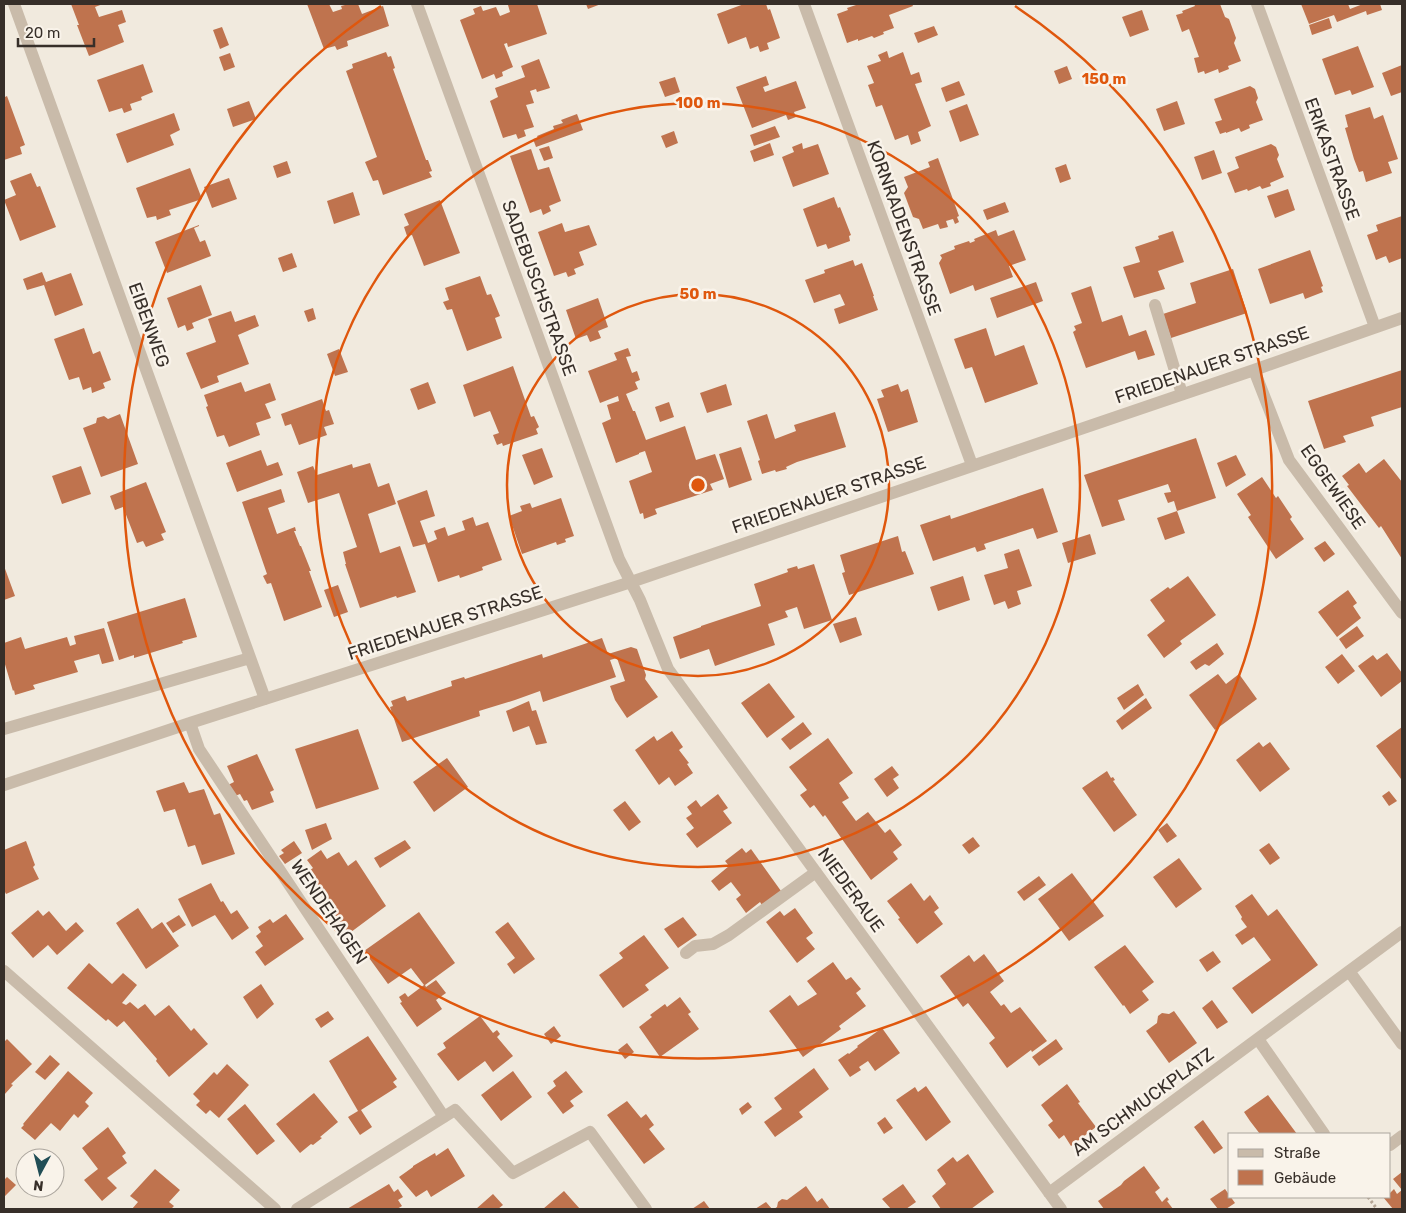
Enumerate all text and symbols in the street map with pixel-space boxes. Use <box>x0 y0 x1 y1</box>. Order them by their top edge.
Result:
scale bar <box>18 15 94 47</box>
text: 20 m <box>25 24 60 42</box>
text: 150 m <box>1082 70 1126 88</box>
text: 100 m <box>676 94 720 112</box>
street label: ERIKASTRASSE <box>1300 95 1364 223</box>
street label: KORNRADENSTRASSE <box>862 137 946 319</box>
street label: SADEBUSCHSTRASSE <box>497 197 581 379</box>
street label: EIBENWEG <box>123 280 175 370</box>
text: 50 m <box>680 285 716 303</box>
street label: FRIEDENAUER STRASSE <box>1112 321 1312 409</box>
street label: EGGEWIESE <box>1296 440 1370 534</box>
street label: FRIEDENAUER STRASSE <box>729 451 929 539</box>
centre of rings <box>689 476 707 494</box>
street label: FRIEDENAUER STRASSE <box>345 581 545 665</box>
street label: NIEDERAUE <box>813 844 889 936</box>
street label: WENDEHAGEN <box>286 855 372 969</box>
street label: AM SCHMUCKPLATZ <box>1068 1043 1218 1161</box>
legend <box>1228 1133 1391 1198</box>
text: Straße <box>1274 1144 1320 1162</box>
north arrow <box>15 1148 65 1198</box>
text: Gebäude <box>1274 1169 1336 1187</box>
text: N <box>32 1176 45 1194</box>

